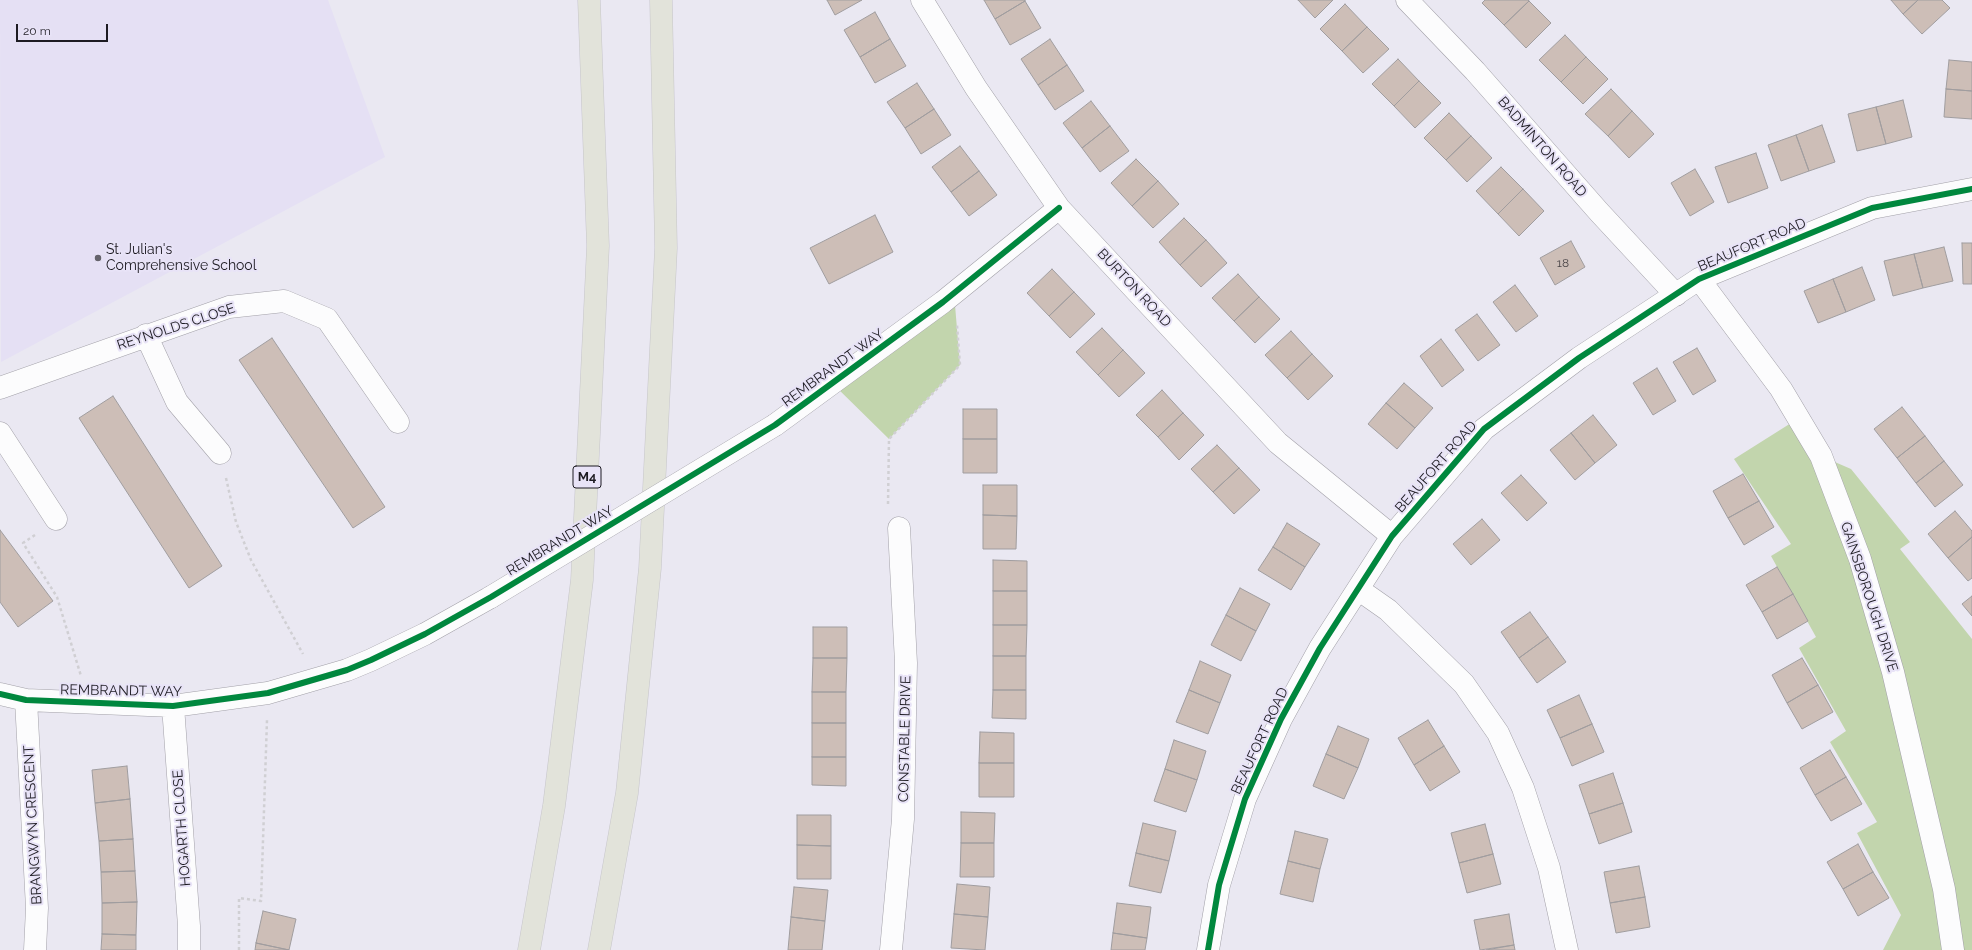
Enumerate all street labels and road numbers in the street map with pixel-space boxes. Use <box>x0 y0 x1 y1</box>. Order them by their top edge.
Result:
street label: BADMINTON ROAD <box>1494 94 1590 200</box>
street label: BEAUFORT ROAD <box>1695 215 1809 275</box>
street label: BURTON ROAD <box>1093 245 1175 331</box>
street label: REYNOLDS CLOSE <box>115 300 237 354</box>
street label: REMBRANDT WAY <box>779 325 887 411</box>
street label: BEAUFORT ROAD <box>1392 418 1480 516</box>
road number: M4 <box>573 466 601 488</box>
street label: REMBRANDT WAY <box>504 502 616 580</box>
street label: GAINSBOROUGH DRIVE <box>1837 520 1901 674</box>
street label: CONSTABLE DRIVE <box>895 676 915 802</box>
street label: REMBRANDT WAY <box>60 682 182 700</box>
street label: BEAUFORT ROAD <box>1228 685 1292 797</box>
street label: BRANGWYN CRESCENT <box>20 745 46 905</box>
street label: HOGARTH CLOSE <box>170 769 194 887</box>

